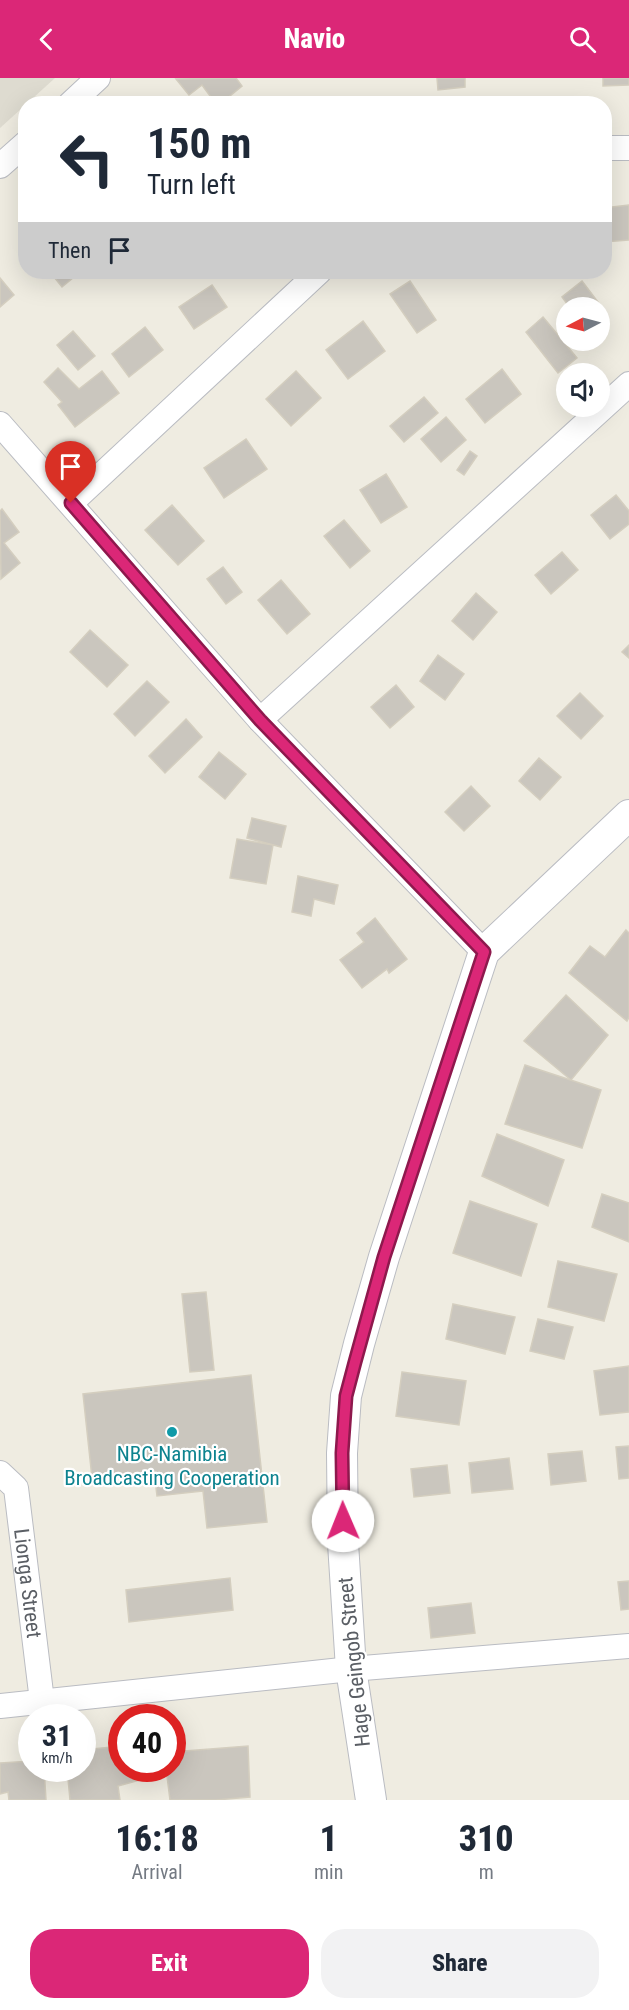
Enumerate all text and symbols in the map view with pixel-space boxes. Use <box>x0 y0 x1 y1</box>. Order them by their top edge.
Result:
icon: back <box>30 23 63 56</box>
text: Navio <box>284 23 345 55</box>
icon: search <box>566 23 599 56</box>
text: 150 m <box>147 119 252 168</box>
icon: left <box>48 120 126 198</box>
text: Turn left <box>147 169 236 201</box>
icon: arrive <box>103 234 136 267</box>
text: Then <box>48 238 91 263</box>
north arrow <box>556 297 610 351</box>
map controls <box>556 297 610 417</box>
button: sound <box>556 363 610 417</box>
pin <box>45 441 96 503</box>
icon: arrive <box>54 450 87 483</box>
marker: NBC-Namibia Broadcasting Cooperation <box>165 1425 179 1439</box>
place label: NBC-Namibia Broadcasting Cooperation <box>64 1442 280 1490</box>
position arrow <box>311 1489 375 1553</box>
street label: Lionga Street <box>9 1527 46 1639</box>
street label: Hage Geingob Street <box>333 1576 375 1748</box>
speed limit sign: 40 <box>108 1704 186 1782</box>
text: 31 <box>42 1718 72 1753</box>
text: km/h <box>42 1749 72 1767</box>
text: 16:18 <box>115 1818 199 1860</box>
text: 1 <box>320 1818 338 1860</box>
text: 310 <box>459 1818 514 1860</box>
text: Arrival <box>132 1860 182 1884</box>
text: min <box>314 1860 343 1884</box>
text: m <box>479 1860 494 1884</box>
button: Exit <box>30 1929 309 1998</box>
button: Share <box>321 1929 599 1998</box>

